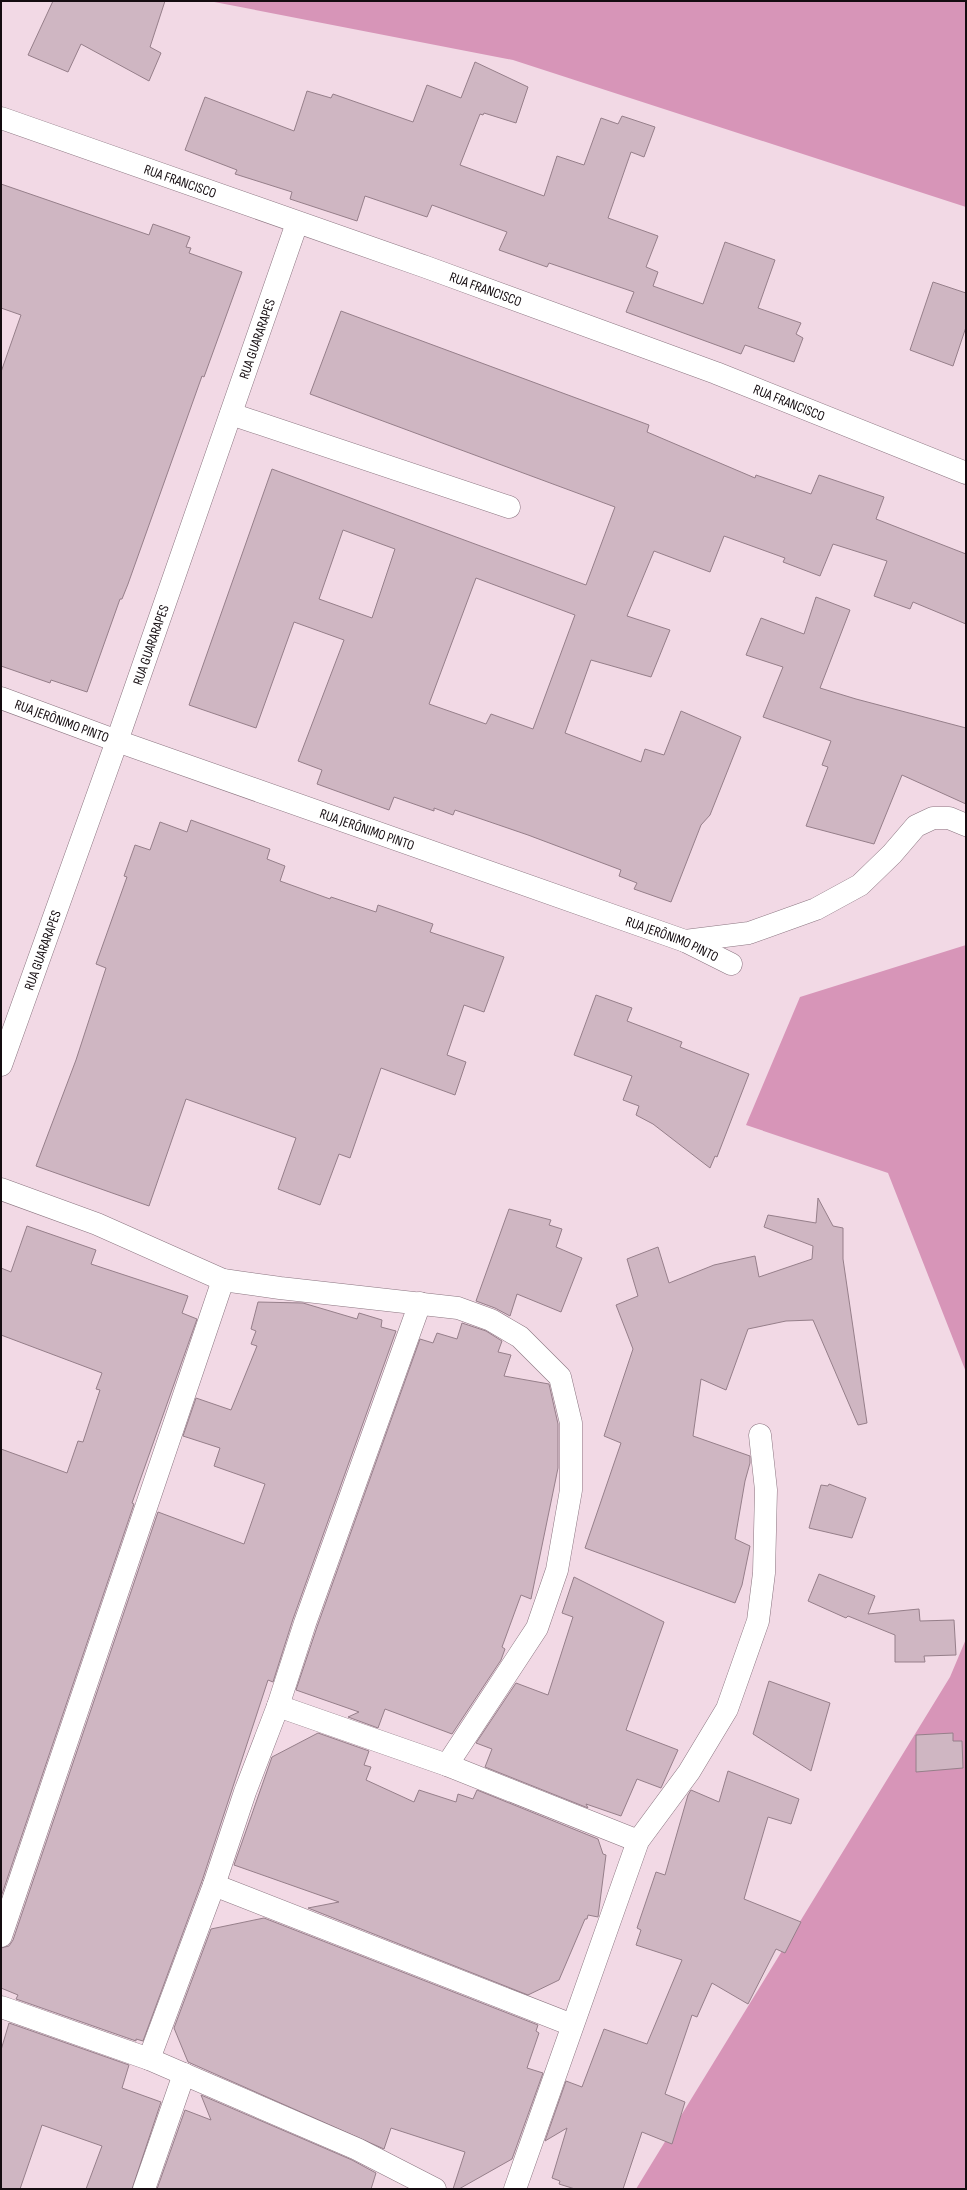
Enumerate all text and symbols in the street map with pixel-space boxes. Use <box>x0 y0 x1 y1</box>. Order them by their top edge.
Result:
street label: RUA FRANCISCO <box>142 161 219 202</box>
street label: RUA FRANCISCO <box>447 268 524 310</box>
street label: RUA GUARARAPES <box>235 297 279 381</box>
street label: RUA FRANCISCO <box>751 381 827 425</box>
street label: RUA GUARARAPES <box>129 603 173 687</box>
street label: RUA JERÔNIMO PINTO <box>12 696 111 746</box>
street label: RUA JERÔNIMO PINTO <box>318 805 417 854</box>
street label: RUA GUARARAPES <box>20 908 65 993</box>
street label: RUA JERÔNIMO PINTO <box>623 913 721 965</box>

